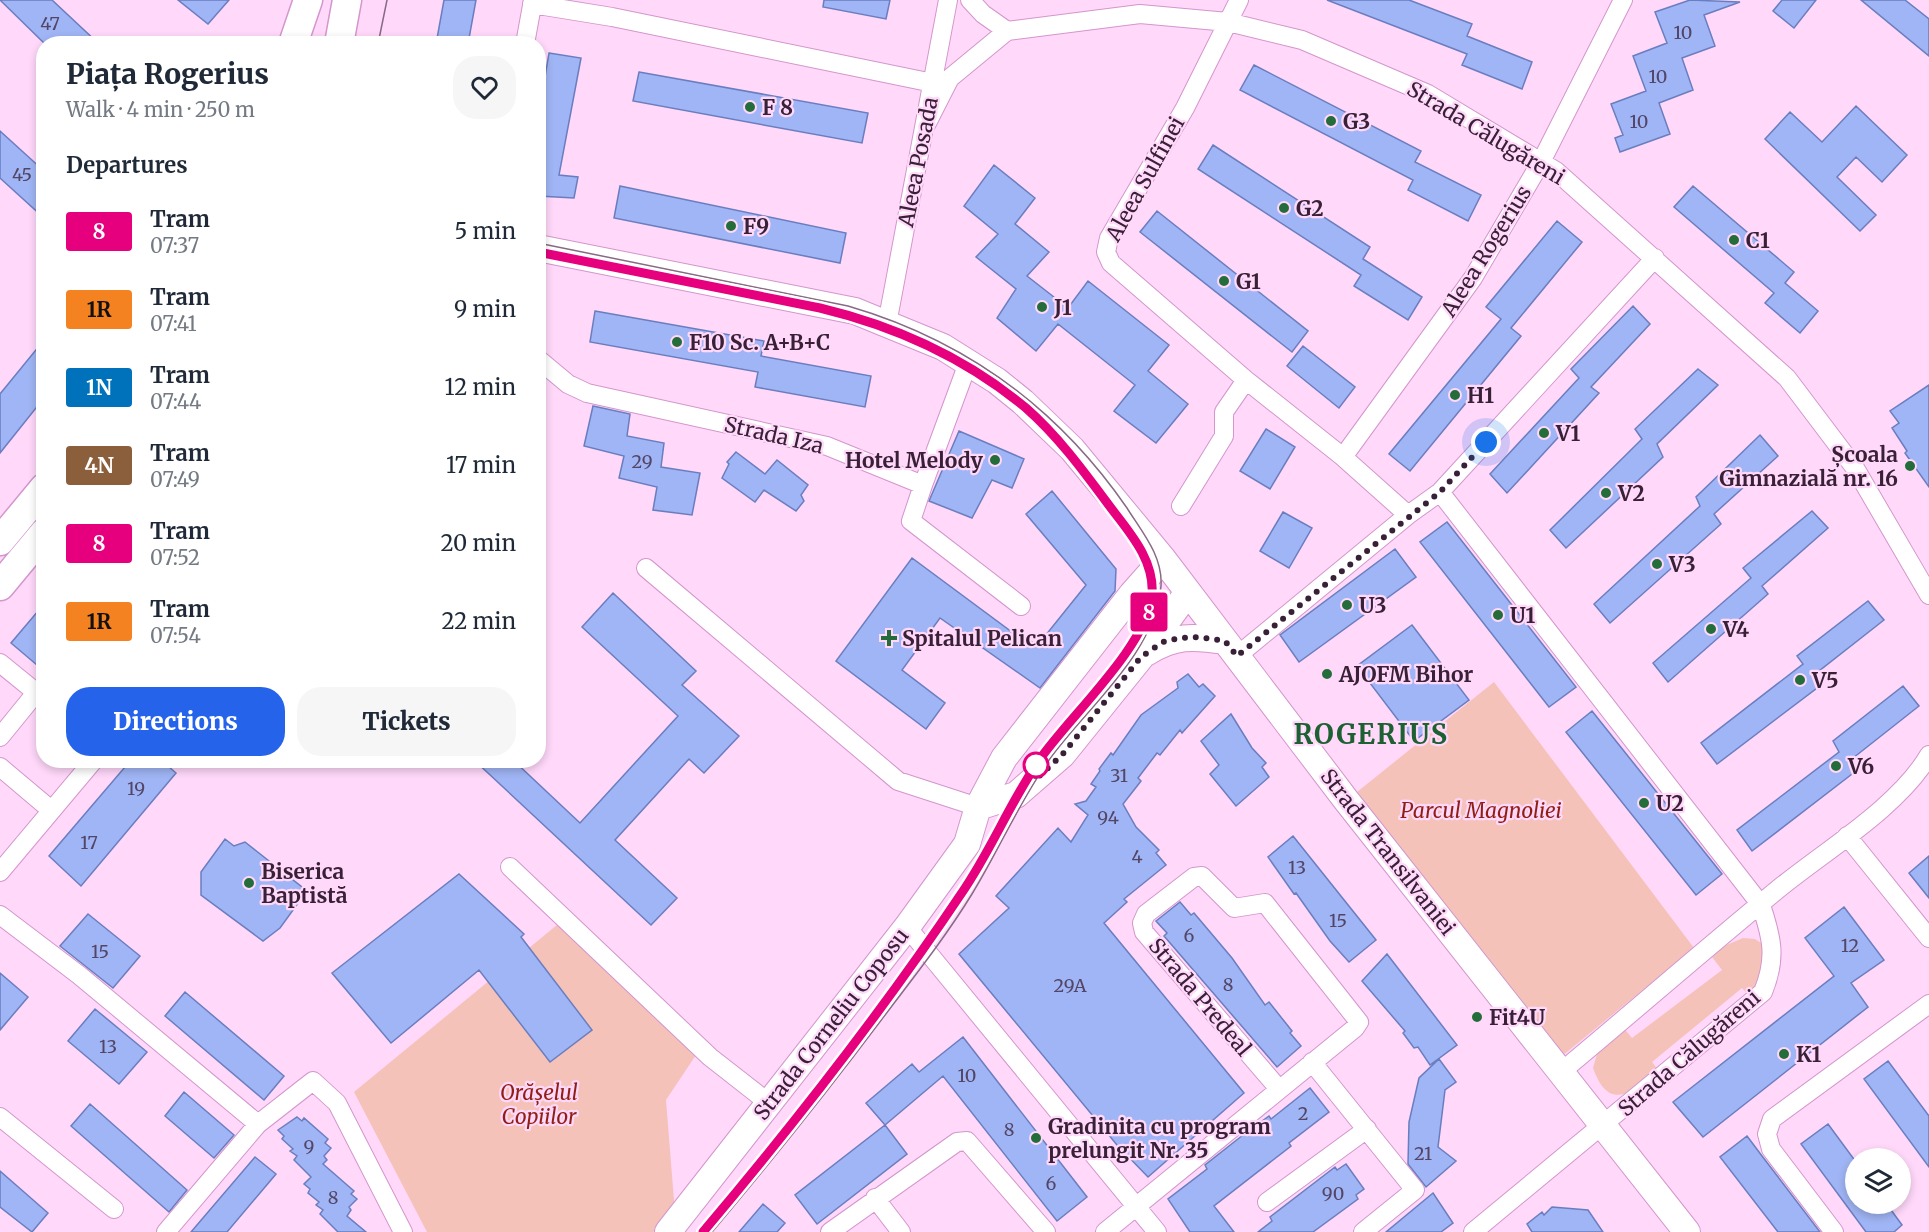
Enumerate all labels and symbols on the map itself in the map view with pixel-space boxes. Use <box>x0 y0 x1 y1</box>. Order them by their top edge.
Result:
house number: 47 <box>40 12 60 35</box>
house number: 10 <box>1674 21 1692 44</box>
house number: 10 <box>1649 65 1667 88</box>
street label: Strada Călugăreni <box>1402 75 1570 191</box>
place label: F 8 <box>762 94 793 121</box>
street label: Aleea Posada <box>892 95 944 230</box>
marker: F 8 <box>743 100 757 114</box>
place label: G3 <box>1343 108 1370 135</box>
house number: 10 <box>1630 110 1648 133</box>
street label: Aleea Sulfinei <box>1099 112 1191 247</box>
marker: G3 <box>1324 114 1338 128</box>
house number: 45 <box>12 163 32 186</box>
street label: Aleea Rogerius <box>1434 180 1537 323</box>
place label: G2 <box>1296 195 1324 222</box>
marker: G2 <box>1277 201 1291 215</box>
place label: F9 <box>743 213 769 240</box>
marker: F9 <box>724 219 738 233</box>
place label: C1 <box>1746 227 1770 254</box>
marker: C1 <box>1727 233 1741 247</box>
place label: G1 <box>1236 268 1261 295</box>
marker: G1 <box>1217 274 1231 288</box>
place label: J1 <box>1053 294 1072 321</box>
marker: J1 <box>1035 300 1049 314</box>
place label: F10 Sc. A+B+C <box>689 329 830 356</box>
marker: F10 Sc. A+B+C <box>670 335 684 349</box>
place label: H1 <box>1467 382 1494 409</box>
marker: H1 <box>1448 388 1462 402</box>
street label: Strada Iza <box>722 410 826 460</box>
place label: V1 <box>1555 420 1580 447</box>
marker: V1 <box>1537 426 1551 440</box>
your location <box>1471 427 1501 457</box>
place label: Școala Gimnazială nr. 16 <box>1719 441 1898 492</box>
place label: Hotel Melody <box>845 447 984 474</box>
house number: 29 <box>631 450 653 473</box>
marker: Hotel Melody <box>988 453 1002 467</box>
marker: Școala Gimnazială nr. 16 <box>1903 459 1917 473</box>
place label: V2 <box>1617 480 1645 507</box>
marker: V2 <box>1599 486 1613 500</box>
place label: V3 <box>1668 551 1696 578</box>
marker: V3 <box>1650 557 1664 571</box>
line badge: 8 <box>1130 592 1168 632</box>
place label: U3 <box>1359 592 1387 619</box>
marker: U3 <box>1340 598 1354 612</box>
place label: U1 <box>1510 602 1536 629</box>
marker: U1 <box>1491 608 1505 622</box>
place label: V4 <box>1722 616 1749 643</box>
marker: V4 <box>1704 622 1718 636</box>
place label: Spitalul Pelican <box>902 625 1062 652</box>
marker: Spitalul Pelican <box>880 629 898 647</box>
place label: AJOFM Bihor <box>1338 661 1473 688</box>
marker: AJOFM Bihor <box>1320 667 1334 681</box>
place label: V5 <box>1811 667 1839 694</box>
marker: V5 <box>1793 673 1807 687</box>
district label: ROGERIUS <box>1293 717 1449 751</box>
unlabelled marker <box>1023 752 1049 778</box>
place label: V6 <box>1847 753 1874 780</box>
marker: V6 <box>1829 759 1843 773</box>
street label: Strada Transilvaniei <box>1315 763 1461 941</box>
house number: 31 <box>1110 764 1128 787</box>
house number: 19 <box>127 777 145 800</box>
place label: U2 <box>1656 790 1684 817</box>
marker: U2 <box>1637 796 1651 810</box>
park label: Parcul Magnoliei <box>1400 797 1562 824</box>
house number: 94 <box>1097 806 1119 829</box>
house number: 17 <box>80 831 98 854</box>
house number: 4 <box>1131 845 1143 868</box>
house number: 13 <box>1288 856 1306 879</box>
place label: Biserica Baptistă <box>261 858 348 909</box>
marker: Biserica Baptistă <box>242 876 256 890</box>
house number: 15 <box>1329 909 1347 932</box>
street label: Strada Corneliu Coposu <box>748 923 914 1125</box>
house number: 6 <box>1184 924 1195 947</box>
street label: Strada Predeal <box>1143 933 1257 1062</box>
house number: 12 <box>1841 934 1859 957</box>
house number: 15 <box>91 940 109 963</box>
house number: 8 <box>1223 973 1233 996</box>
house number: 29A <box>1054 974 1087 997</box>
street label: Strada Călugăreni <box>1612 984 1766 1122</box>
place label: Fit4U <box>1489 1004 1545 1031</box>
marker: Fit4U <box>1470 1010 1484 1024</box>
house number: 13 <box>99 1035 117 1058</box>
place label: K1 <box>1796 1041 1822 1068</box>
marker: K1 <box>1777 1047 1791 1061</box>
house number: 10 <box>958 1064 976 1087</box>
park label: Orășelul Copiilor <box>500 1079 578 1130</box>
house number: 2 <box>1298 1102 1308 1125</box>
place label: Gradinita cu program prelungit Nr. 35 <box>1048 1113 1271 1164</box>
house number: 8 <box>1004 1118 1014 1141</box>
marker: Gradinita cu program prelungit Nr. 35 <box>1029 1131 1043 1145</box>
house number: 9 <box>304 1135 314 1158</box>
house number: 21 <box>1414 1142 1432 1165</box>
house number: 6 <box>1046 1172 1057 1195</box>
house number: 90 <box>1322 1182 1344 1205</box>
house number: 8 <box>328 1186 338 1209</box>

